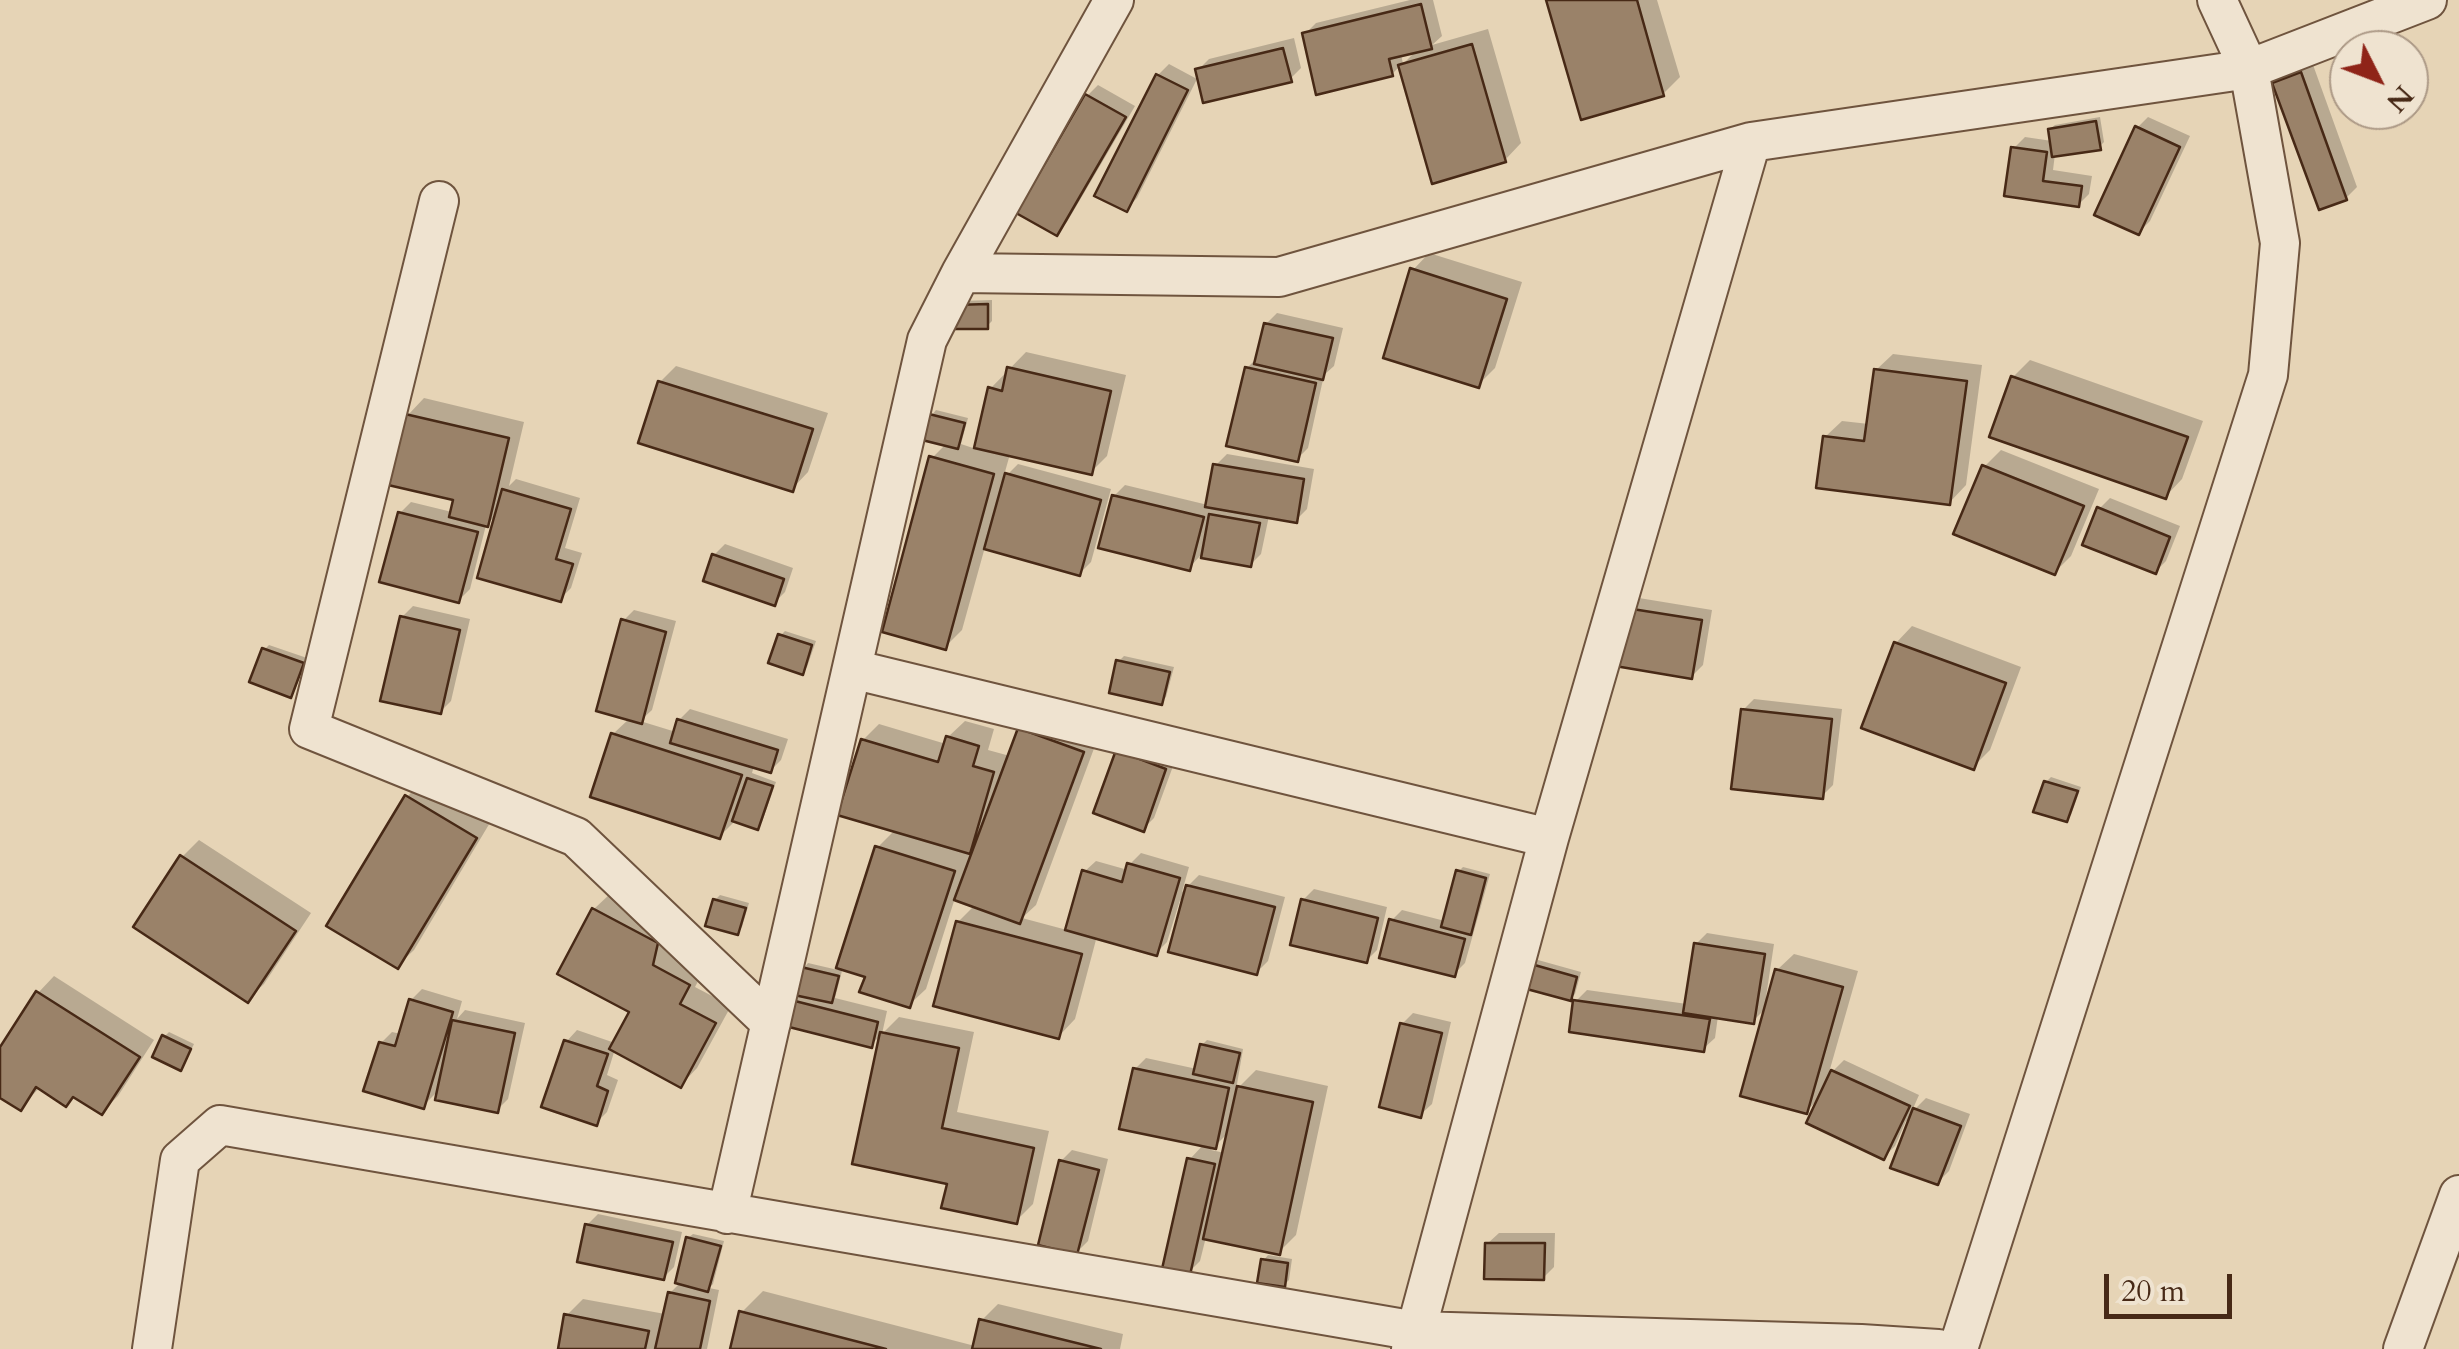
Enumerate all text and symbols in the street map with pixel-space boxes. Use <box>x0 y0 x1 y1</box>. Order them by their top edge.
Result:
north arrow <box>2329 30 2429 130</box>
text: N <box>2378 77 2422 120</box>
scale bar <box>2109 1254 2236 1316</box>
text: 20 m <box>2121 1271 2185 1312</box>

